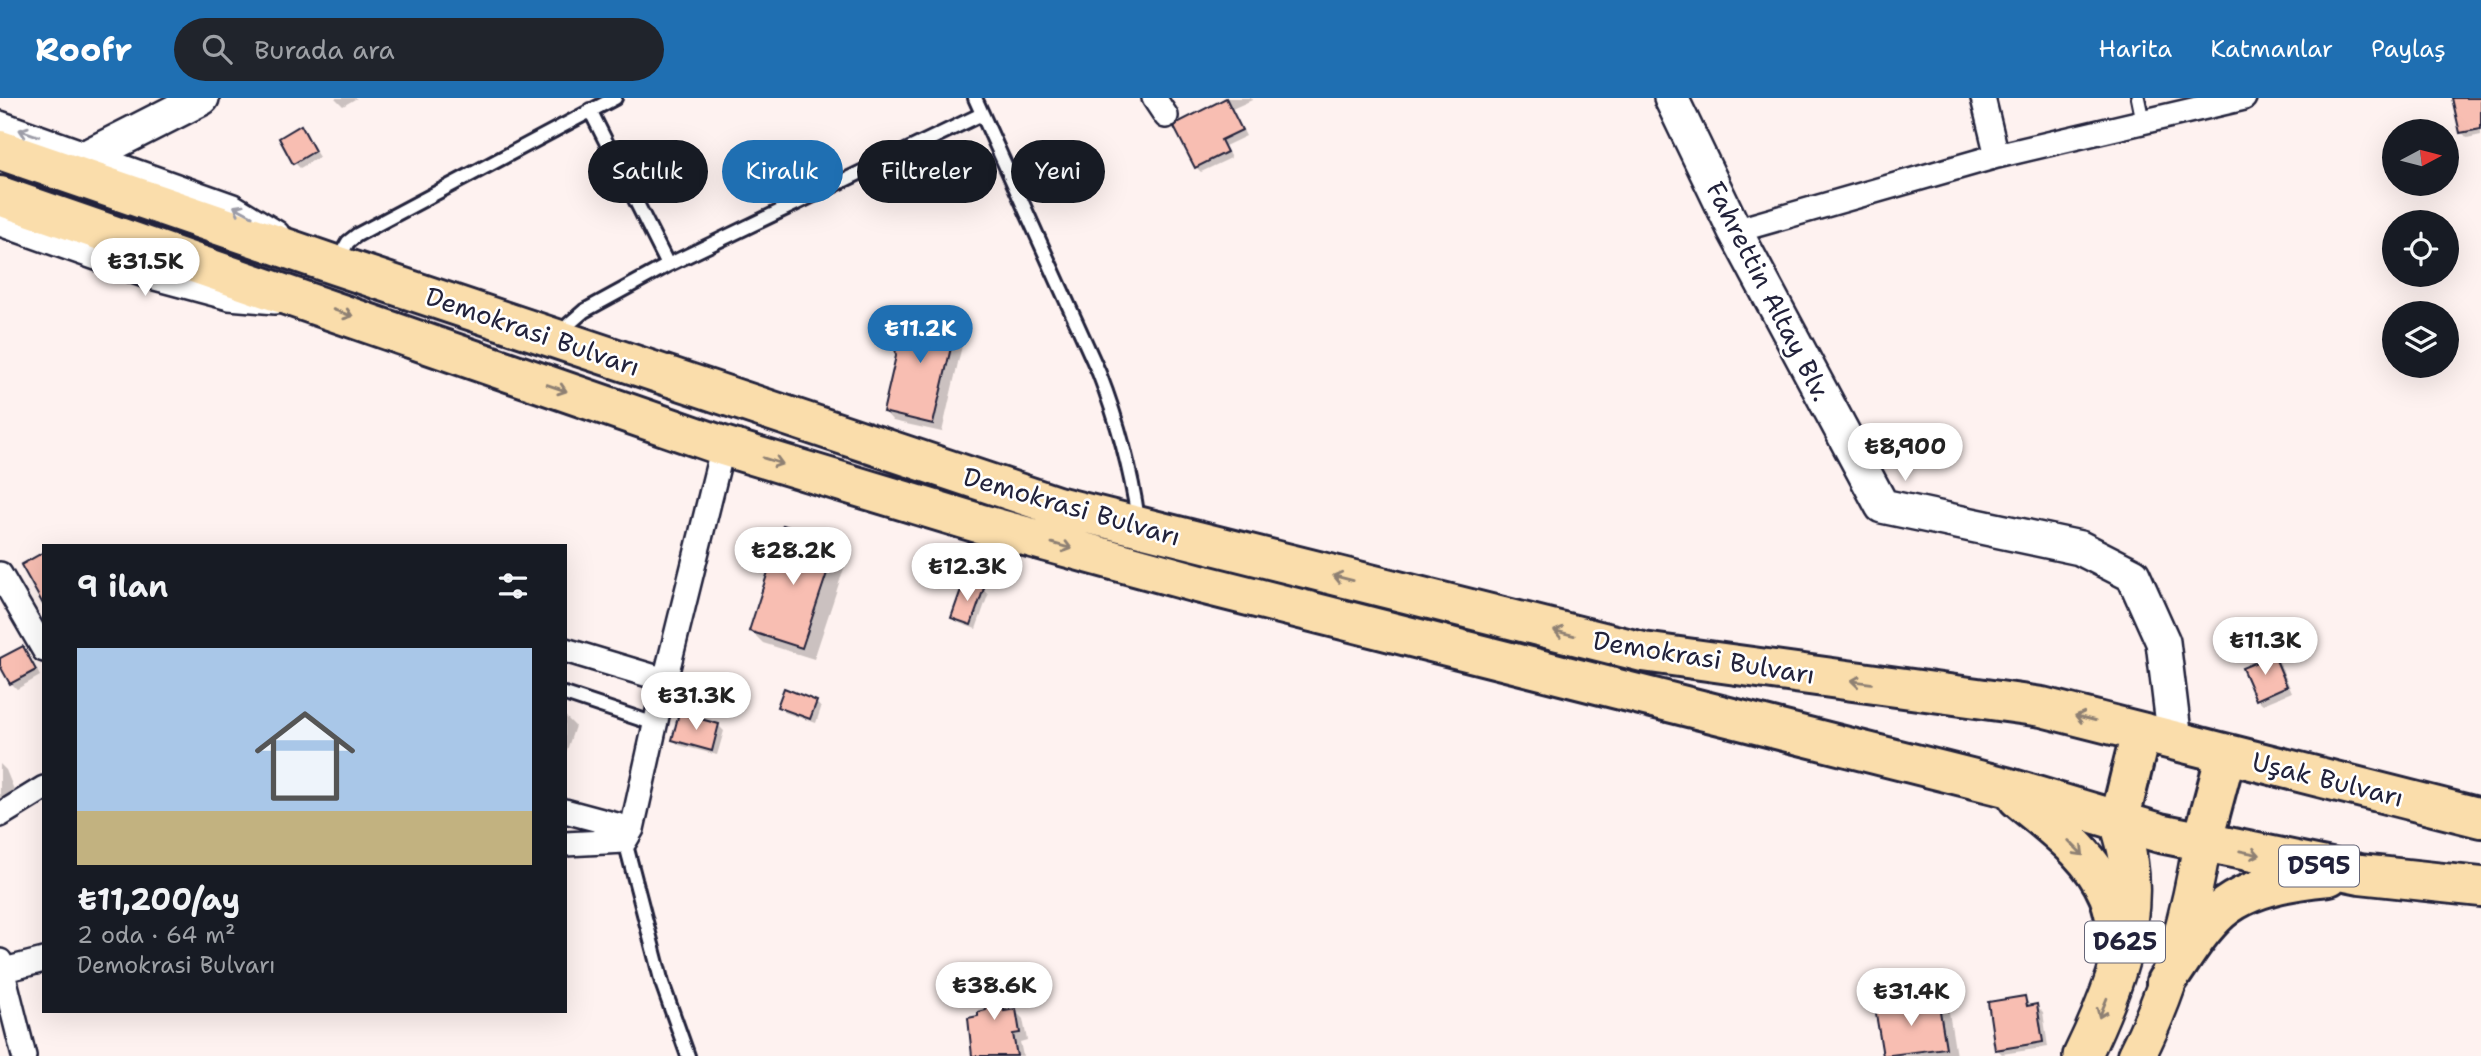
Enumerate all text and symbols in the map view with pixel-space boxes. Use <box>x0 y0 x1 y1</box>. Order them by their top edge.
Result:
search box <box>174 18 664 81</box>
text: Roofr <box>35 27 132 72</box>
icon: search <box>198 30 236 68</box>
text: Burada ara <box>254 32 395 67</box>
text: Harita <box>2099 33 2172 65</box>
text: Katmanlar <box>2210 33 2333 65</box>
text: Paylaş <box>2371 33 2446 65</box>
north arrow <box>2382 119 2459 196</box>
map controls <box>2382 119 2459 378</box>
one-way arrow <box>19 126 41 138</box>
chip: Satılık <box>588 140 708 203</box>
chip: Kiralık <box>722 140 843 203</box>
chip: Filtreler <box>857 140 997 203</box>
chip: Yeni <box>1011 140 1105 203</box>
street label: Fahrettin Altay Blv. <box>1698 175 1840 407</box>
one-way arrow <box>233 204 254 217</box>
button: locate <box>2382 210 2459 287</box>
pin: ₺31.5K <box>88 238 202 298</box>
text: ₺31.5K <box>107 246 183 276</box>
street label: Demokrasi Bulvarı <box>421 278 645 384</box>
button: layers <box>2382 301 2459 378</box>
pin: ₺11.2K <box>863 306 977 365</box>
one-way arrow <box>331 308 353 320</box>
text: ₺11.2K <box>884 313 956 343</box>
one-way arrow <box>546 383 568 395</box>
pin: ₺8,900 <box>1848 424 1962 483</box>
text: ₺8,900 <box>1864 431 1946 461</box>
one-way arrow <box>762 455 784 468</box>
street label: Demokrasi Bulvarı <box>959 458 1185 554</box>
pin: ₺28.2K <box>736 528 850 587</box>
text: ₺28.2K <box>751 535 835 565</box>
one-way arrow <box>1050 540 1073 553</box>
pin: ₺12.3K <box>910 544 1024 603</box>
text: ₺12.3K <box>928 551 1006 581</box>
text: 9 ilan <box>77 566 168 607</box>
icon: filters <box>494 567 532 605</box>
one-way arrow <box>1332 571 1355 584</box>
pin: ₺11.3K <box>2208 618 2322 677</box>
street label: Demokrasi Bulvarı <box>1590 622 1818 692</box>
text: ₺11.3K <box>2229 625 2301 655</box>
one-way arrow <box>1553 626 1576 639</box>
pin: ₺31.3K <box>639 672 753 732</box>
one-way arrow <box>1850 675 1872 688</box>
text: ₺31.3K <box>657 680 735 710</box>
icon: home <box>242 693 368 819</box>
one-way arrow <box>2074 711 2097 724</box>
street label: Uşak Bulvarı <box>2249 743 2407 815</box>
one-way arrow <box>2067 839 2084 856</box>
one-way arrow <box>2238 846 2261 860</box>
road number: D595 <box>2279 846 2359 886</box>
text: ₺11,200/ay <box>77 879 240 920</box>
text: 2 oda · 64 m² <box>77 920 236 950</box>
road number: D625 <box>2085 922 2165 962</box>
text: Demokrasi Bulvarı <box>77 950 276 980</box>
pin: ₺38.6K <box>937 962 1051 1022</box>
pin: ₺31.4K <box>1854 968 1968 1028</box>
text: ₺38.6K <box>952 970 1036 1000</box>
text: ₺31.4K <box>1873 976 1949 1006</box>
one-way arrow <box>2096 997 2109 1018</box>

